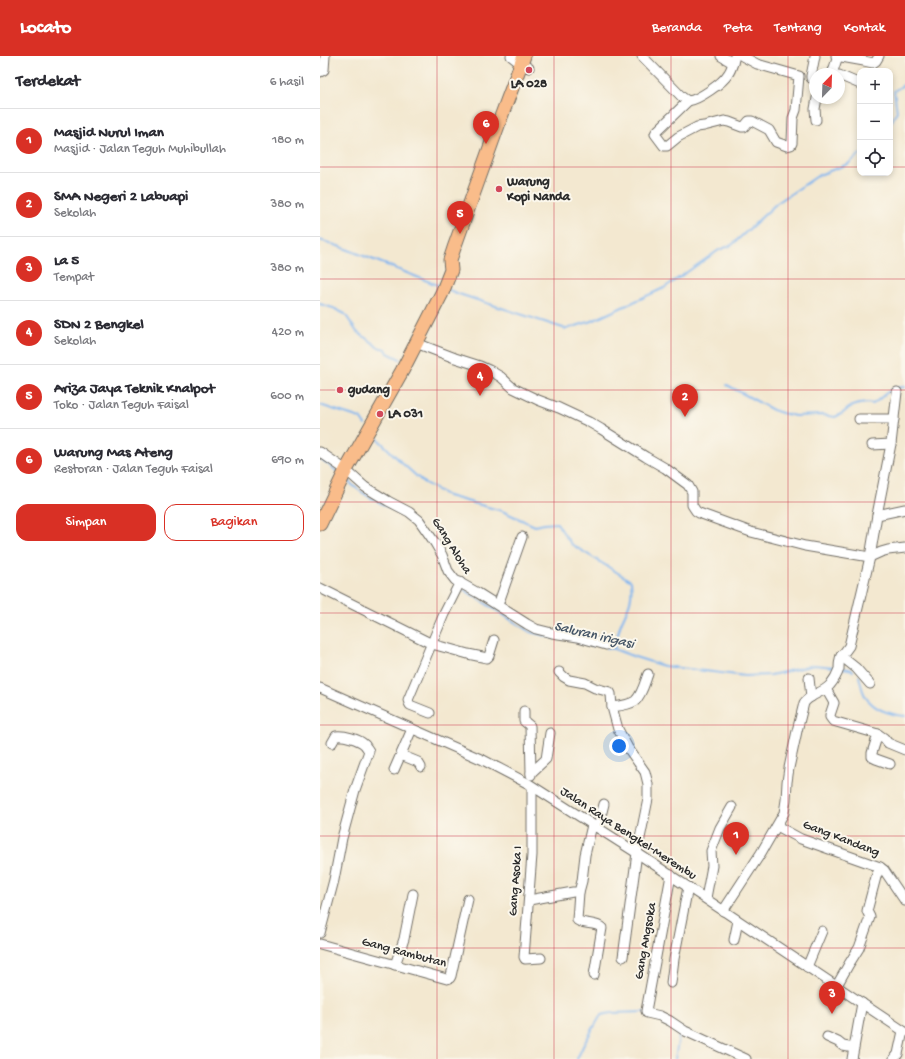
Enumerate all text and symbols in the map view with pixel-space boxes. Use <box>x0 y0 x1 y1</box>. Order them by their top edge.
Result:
text: Locato <box>20 17 71 40</box>
text: Beranda <box>652 20 702 37</box>
text: Peta <box>724 20 752 37</box>
text: Tentang <box>774 20 822 37</box>
text: Kontak <box>844 20 885 37</box>
marker: LA 028 <box>524 65 534 75</box>
north arrow <box>809 68 845 104</box>
map controls <box>857 68 893 176</box>
button: + <box>857 68 893 104</box>
text: Terdekat <box>16 72 80 92</box>
text: 6 hasil <box>270 75 304 90</box>
place label: LA 028 <box>511 77 547 92</box>
button: − <box>857 104 893 140</box>
pin: 6 <box>473 111 499 144</box>
text: Masjid Nurul Iman <box>54 124 164 142</box>
text: 1 <box>26 133 32 148</box>
text: 180 m <box>272 133 304 148</box>
button: locate <box>857 140 893 176</box>
text: Masjid · Jalan Teguh Muhibullah <box>54 142 226 157</box>
place label: Warung Kopi Nanda <box>506 175 571 206</box>
marker: Warung Kopi Nanda <box>494 184 504 194</box>
text: SMA Negeri 2 Labuapi <box>54 188 188 206</box>
text: 2 <box>26 197 32 212</box>
text: 380 m <box>270 197 304 212</box>
pin: 5 <box>447 201 473 234</box>
text: Sekolah <box>54 206 96 221</box>
text: La 5 <box>54 252 79 270</box>
text: 3 <box>26 261 32 276</box>
text: 380 m <box>270 261 304 276</box>
text: Tempat <box>54 270 94 285</box>
text: SDN 2 Bengkel <box>54 316 144 334</box>
text: 4 <box>26 325 32 340</box>
text: 420 m <box>272 325 304 340</box>
text: Sekolah <box>54 334 96 349</box>
pin: 4 <box>467 363 493 396</box>
text: Ariza Jaya Teknik Knalpot <box>54 380 215 398</box>
place label: gudang <box>347 383 391 398</box>
pin: 2 <box>672 384 698 417</box>
marker: gudang <box>335 385 345 395</box>
text: 5 <box>26 389 32 404</box>
text: 600 m <box>270 389 304 404</box>
text: Toko · Jalan Teguh Faisal <box>54 398 189 413</box>
place label: LA 031 <box>388 407 423 422</box>
marker: LA 031 <box>375 409 385 419</box>
text: Warung Mas Ateng <box>54 444 173 462</box>
text: 6 <box>26 453 32 468</box>
text: 690 m <box>271 453 304 468</box>
text: Restoran · Jalan Teguh Faisal <box>54 462 213 477</box>
button: Simpan <box>16 504 156 541</box>
button: Bagikan <box>164 504 304 541</box>
street label: Gang Aloha <box>428 515 475 578</box>
water label: Saluran irigasi <box>552 619 638 654</box>
your location <box>609 736 629 756</box>
street label: Jalan Raya Bengkel-Merembu <box>557 784 699 884</box>
street label: Gang Kandang <box>800 817 882 861</box>
pin: 1 <box>723 822 749 855</box>
street label: Gang Asoka I <box>506 845 526 917</box>
street label: Gang Angsoka <box>632 901 660 981</box>
street label: Gang Rambutan <box>360 934 449 972</box>
pin: 3 <box>819 981 845 1014</box>

